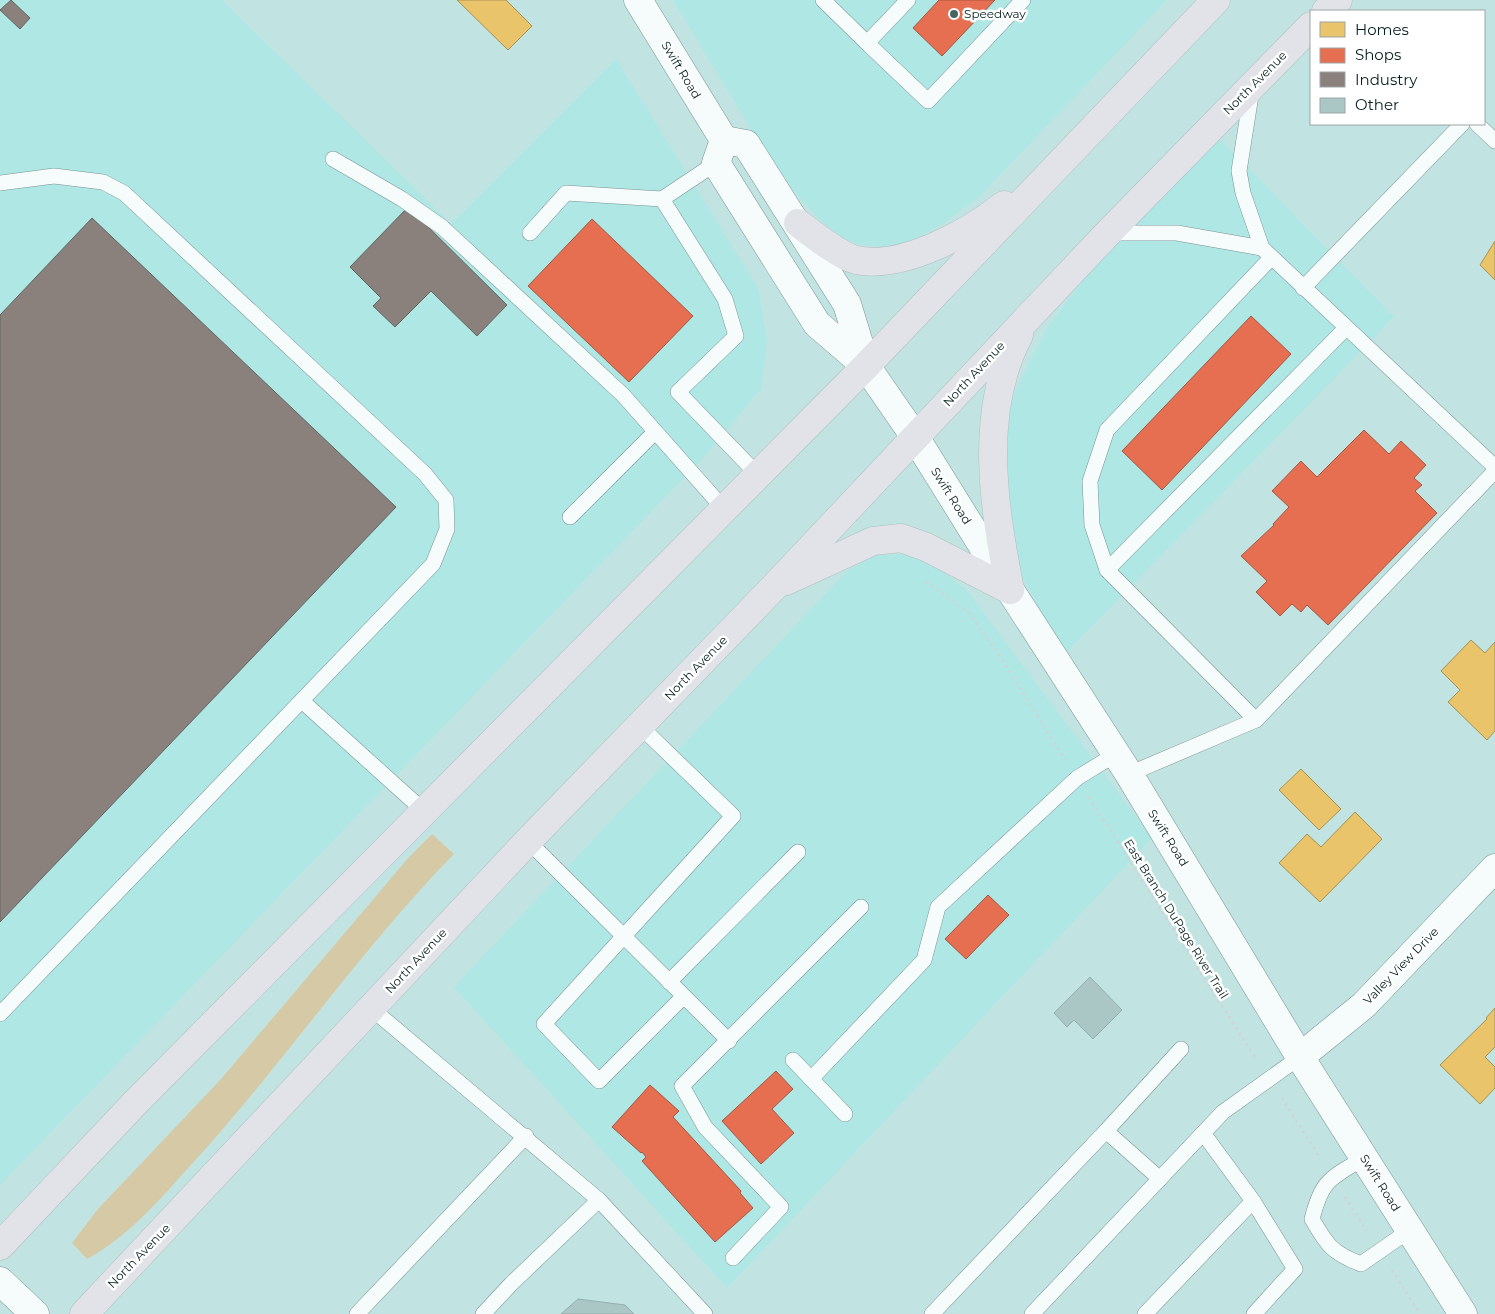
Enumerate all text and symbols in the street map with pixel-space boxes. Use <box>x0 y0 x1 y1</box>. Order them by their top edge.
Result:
place label: Speedway <box>964 6 1026 21</box>
marker: Speedway <box>948 8 960 20</box>
legend <box>1310 10 1485 125</box>
text: Homes <box>1355 20 1409 39</box>
street label: Swift Road <box>658 38 704 101</box>
text: Shops <box>1355 45 1401 64</box>
street label: North Avenue <box>1220 48 1290 118</box>
text: Industry <box>1355 70 1418 89</box>
text: Other <box>1355 95 1399 114</box>
street label: North Avenue <box>940 338 1008 409</box>
street label: Swift Road <box>928 464 975 527</box>
street label: North Avenue <box>661 632 730 703</box>
street label: Swift Road <box>1145 806 1192 869</box>
street label: East Branch DuPage River Trail <box>1121 836 1232 1001</box>
street label: Valley View Drive <box>1360 924 1441 1007</box>
street label: North Avenue <box>382 925 450 996</box>
street label: Swift Road <box>1357 1151 1404 1214</box>
street label: North Avenue <box>104 1220 173 1291</box>

